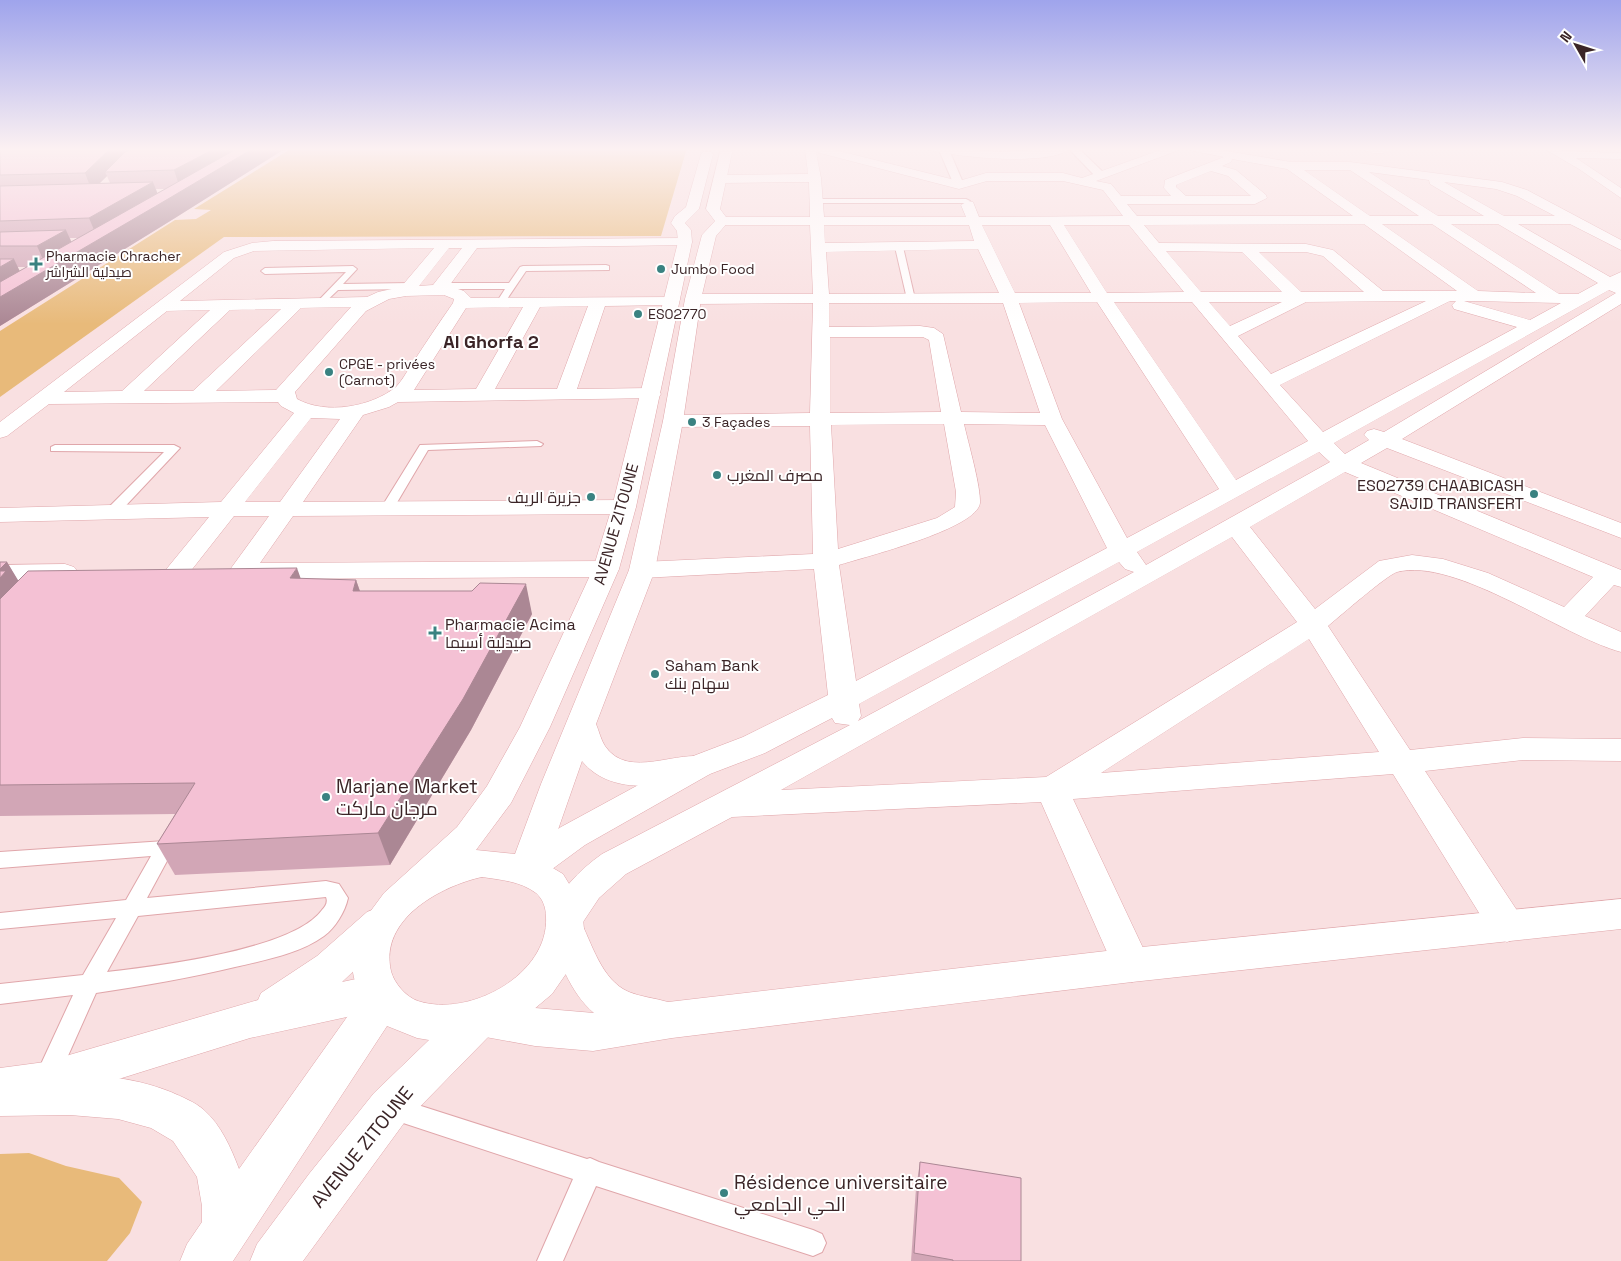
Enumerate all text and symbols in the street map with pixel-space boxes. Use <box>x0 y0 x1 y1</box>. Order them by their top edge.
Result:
north arrow <box>1551 20 1601 70</box>
text: N <box>1556 28 1576 46</box>
place label: Pharmacie Chracher صيدلية الشراشر <box>45 247 181 281</box>
marker: Pharmacie Chracher صيدلية الشراشر <box>30 258 42 270</box>
place label: Jumbo Food <box>671 260 755 278</box>
marker: Jumbo Food <box>655 263 667 275</box>
place label: ES02770 <box>648 305 706 323</box>
marker: ES02770 <box>632 308 644 320</box>
district label: Al Ghorfa 2 <box>443 330 539 353</box>
place label: CPGE - privées (Carnot) <box>339 355 435 389</box>
marker: CPGE - privées (Carnot) <box>323 366 335 378</box>
place label: 3 Façades <box>702 413 770 431</box>
marker: 3 Façades <box>686 416 698 428</box>
street label: AVENUE ZITOUNE <box>589 461 643 587</box>
place label: مصرف المغرب <box>727 465 823 486</box>
marker: مصرف المغرب <box>711 469 723 481</box>
place label: ES02739 CHAABICASH SAJID TRANSFERT <box>1357 475 1524 514</box>
place label: جزيرة الريف <box>508 487 581 508</box>
marker: ES02739 CHAABICASH SAJID TRANSFERT <box>1528 488 1540 500</box>
marker: جزيرة الريف <box>585 491 597 503</box>
place label: Pharmacie Acima صيدلية أسيما <box>445 614 576 653</box>
marker: Pharmacie Acima صيدلية أسيما <box>429 627 441 639</box>
place label: Saham Bank سهام بنك <box>665 655 759 695</box>
marker: Saham Bank سهام بنك <box>649 668 661 680</box>
place label: Marjane Market مرجان ماركت <box>336 774 478 821</box>
marker: Marjane Market مرجان ماركت <box>320 791 332 803</box>
street label: AVENUE ZITOUNE <box>305 1081 419 1213</box>
place label: Résidence universitaire الحي الجامعي <box>734 1170 948 1219</box>
marker: Résidence universitaire الحي الجامعي <box>718 1187 730 1199</box>

